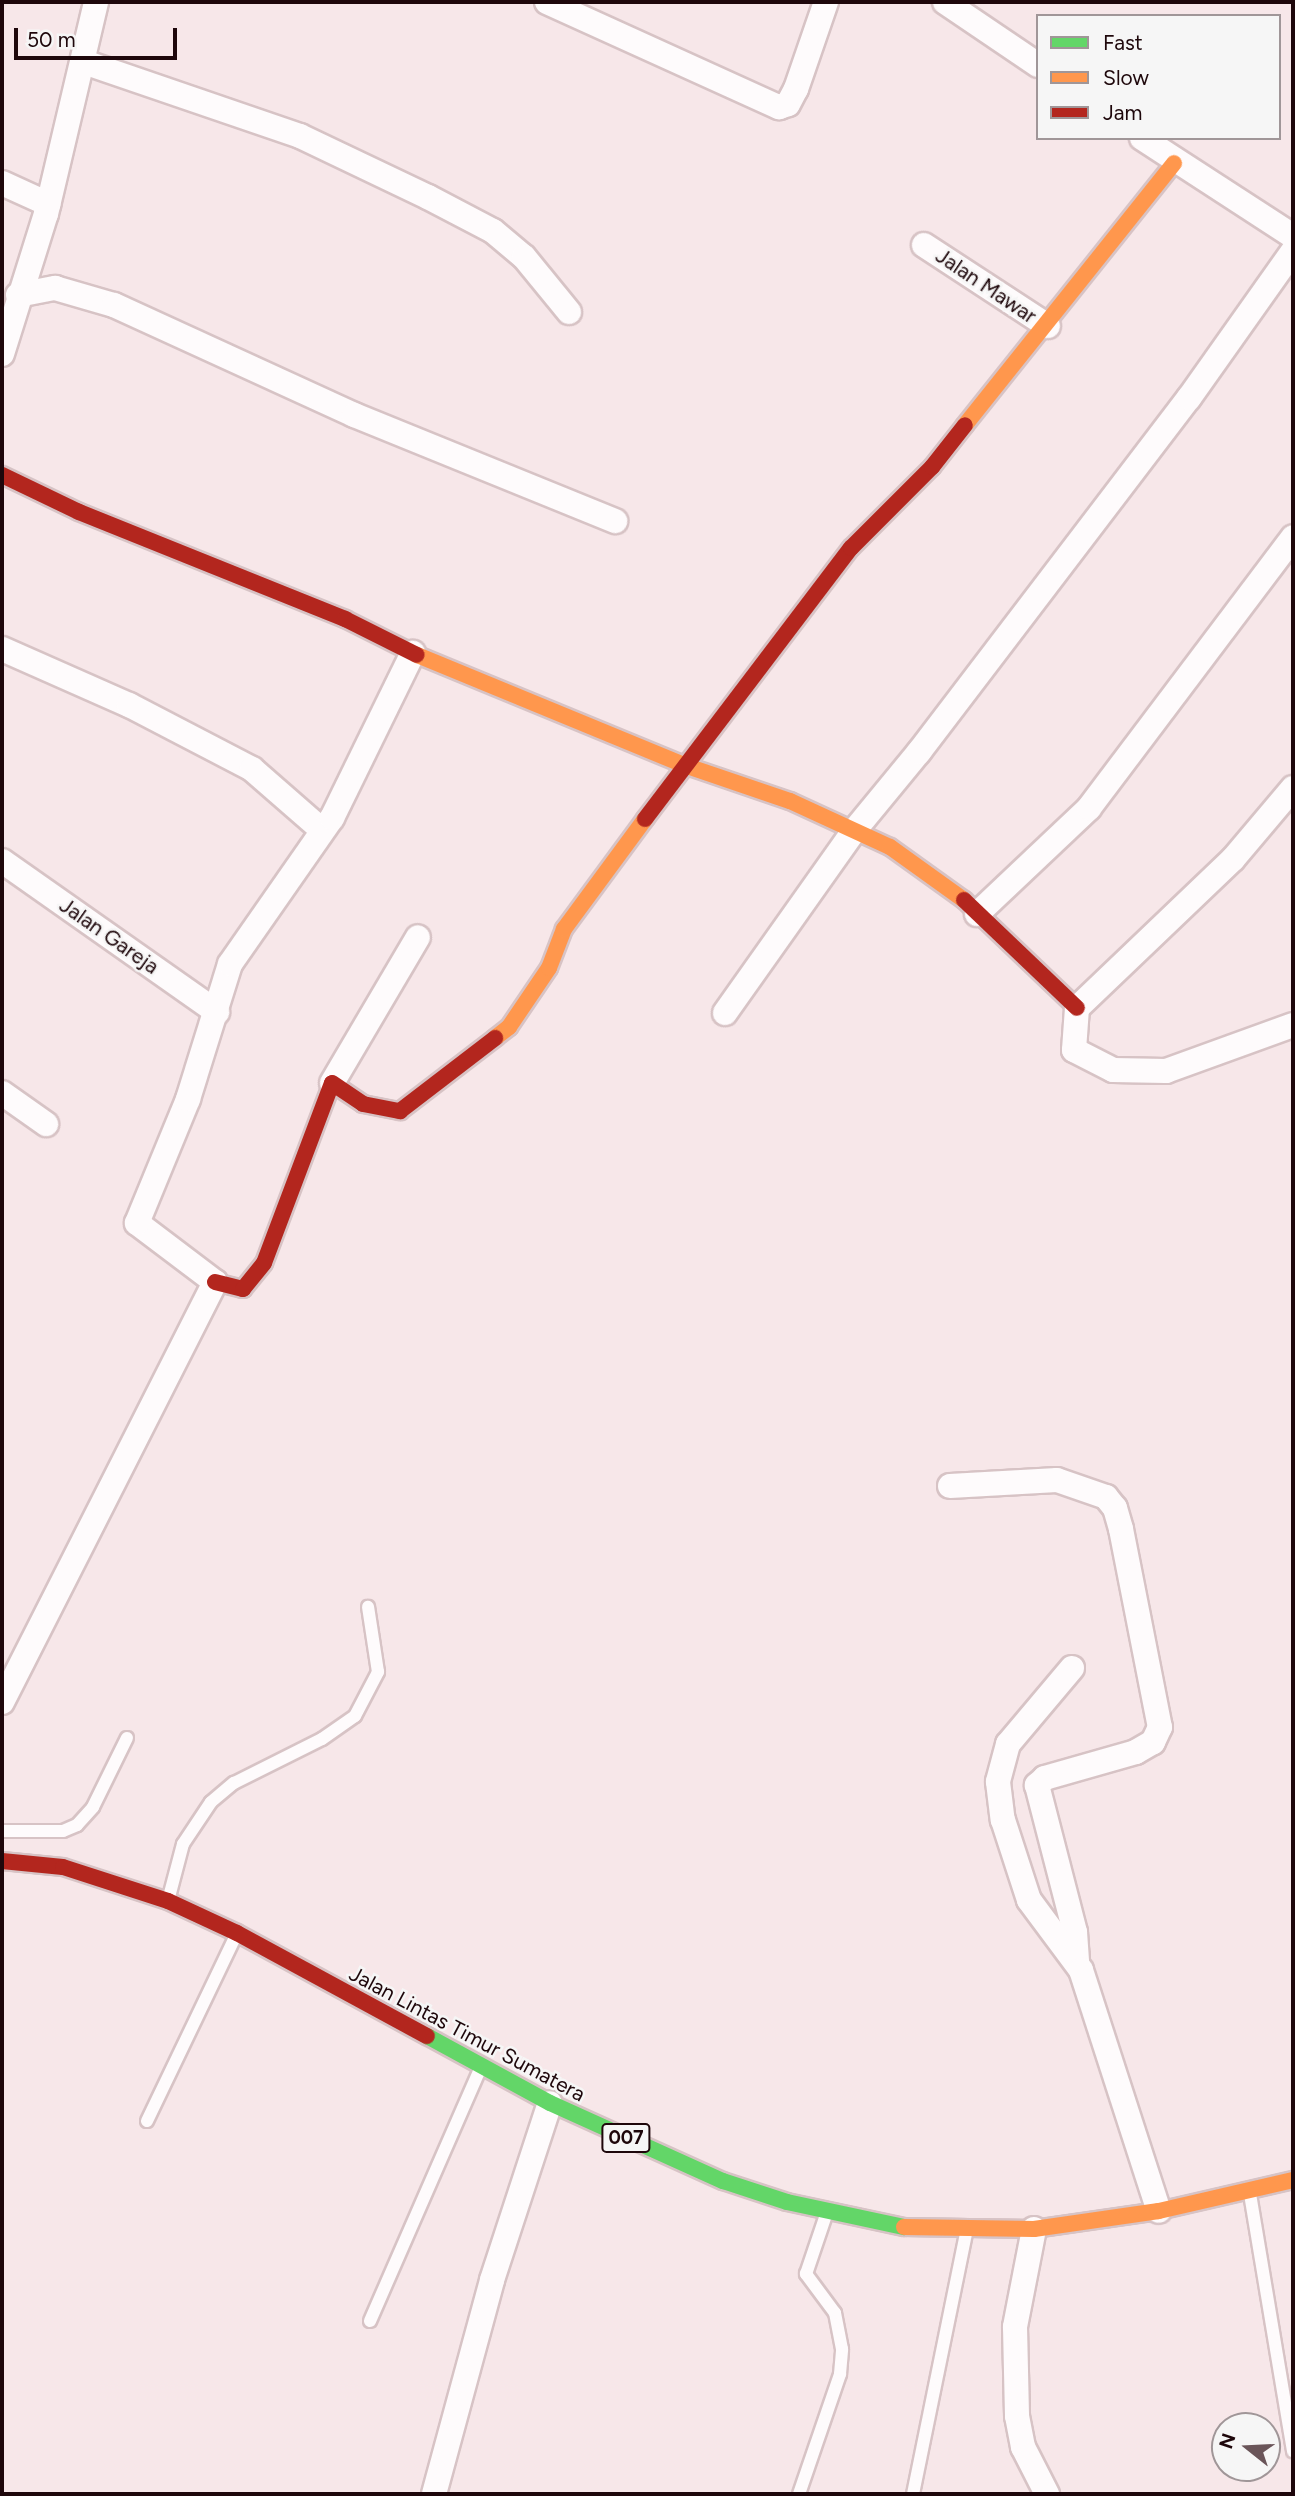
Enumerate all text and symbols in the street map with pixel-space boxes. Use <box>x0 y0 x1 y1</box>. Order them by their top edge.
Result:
scale bar <box>18 14 180 58</box>
legend <box>1036 14 1281 140</box>
text: 50 m <box>27 27 76 52</box>
text: Fast <box>1103 30 1143 55</box>
text: Slow <box>1103 65 1149 90</box>
text: Jam <box>1103 100 1142 125</box>
street label: Jalan Mawar <box>931 243 1041 329</box>
street label: Jalan Gareja <box>55 893 163 979</box>
street label: Jalan Lintas Timur Sumatera <box>345 1961 589 2107</box>
road number: 007 <box>600 2122 652 2154</box>
north arrow <box>1211 2412 1281 2482</box>
text: N <box>1214 2430 1241 2452</box>

